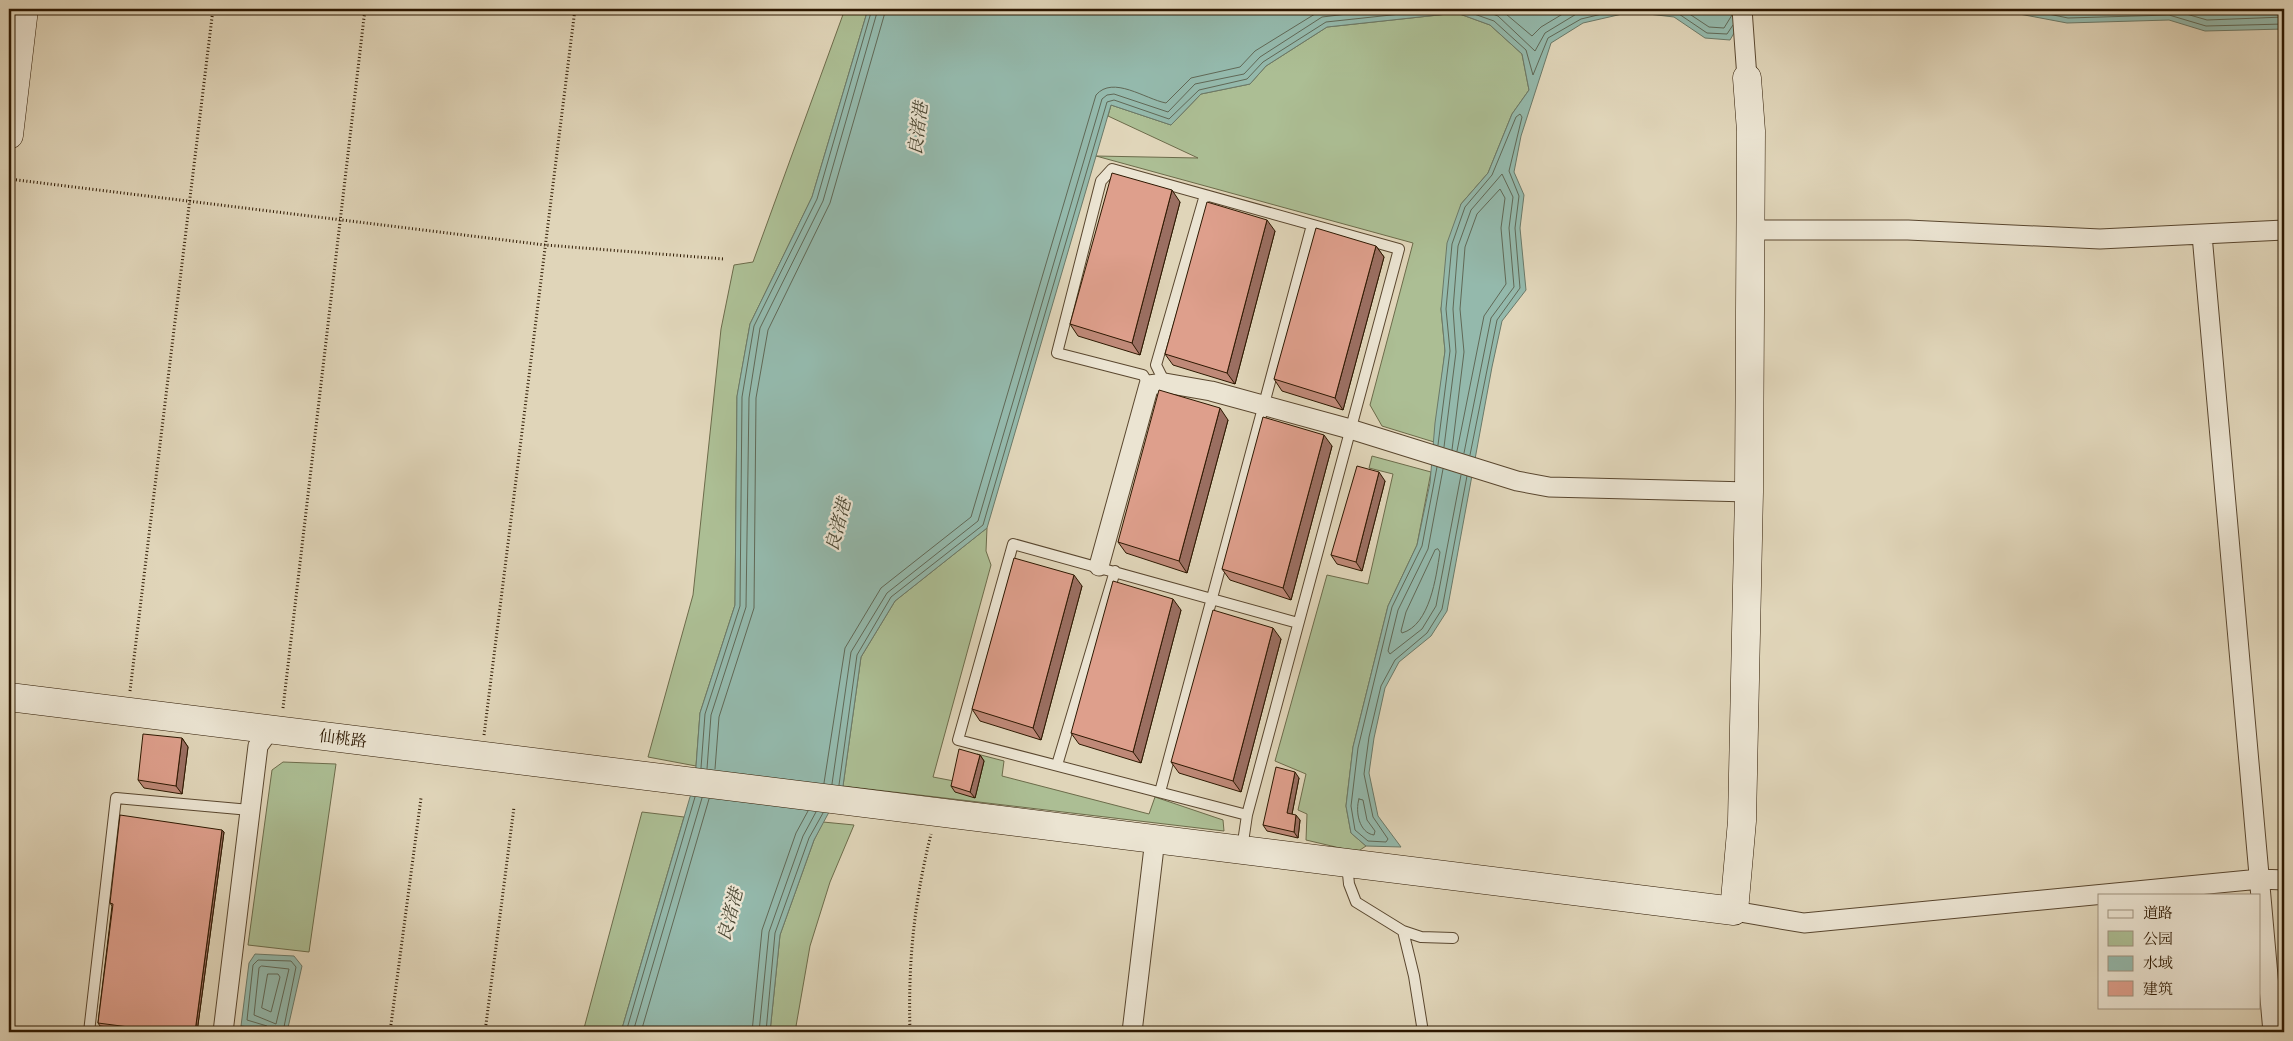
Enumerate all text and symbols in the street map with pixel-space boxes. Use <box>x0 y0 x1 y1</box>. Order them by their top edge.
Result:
water label: 良渚港 <box>903 99 934 157</box>
water label: 良渚港 <box>819 494 858 554</box>
street label: 仙桃路 <box>318 725 368 753</box>
water label: 良渚港 <box>711 884 750 944</box>
legend <box>2098 894 2260 1008</box>
text: 道路 <box>2143 903 2173 923</box>
text: 公园 <box>2143 929 2173 949</box>
text: 水域 <box>2143 953 2173 973</box>
text: 建筑 <box>2143 979 2173 999</box>

